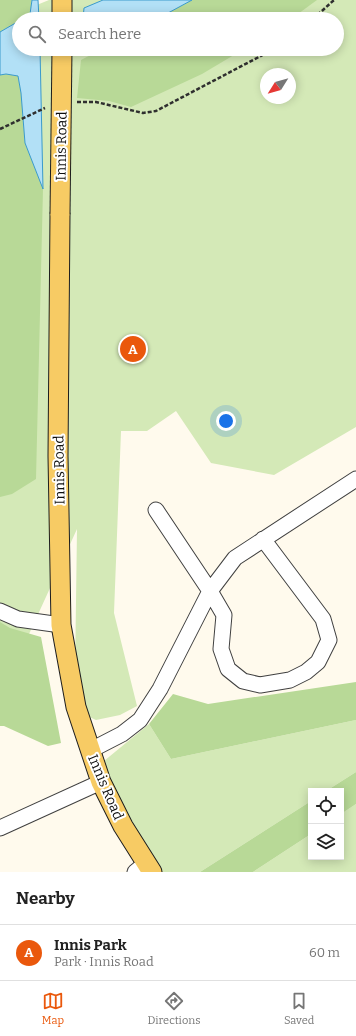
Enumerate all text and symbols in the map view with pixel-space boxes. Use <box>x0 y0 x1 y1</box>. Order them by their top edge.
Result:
search box <box>12 12 344 56</box>
icon: search <box>26 23 48 45</box>
text: Search here <box>58 25 141 43</box>
north arrow <box>260 68 296 104</box>
street label: Innis Road <box>52 111 71 181</box>
pin: A <box>120 334 146 364</box>
your location <box>216 411 236 431</box>
street label: Innis Road <box>50 435 69 505</box>
street label: Innis Road <box>84 752 127 822</box>
map controls <box>308 788 344 860</box>
button: locate <box>308 788 344 824</box>
button: layers <box>308 824 344 860</box>
text: Nearby <box>16 888 75 909</box>
text: Innis Park <box>54 936 127 954</box>
text: A <box>24 945 34 960</box>
text: 60 m <box>309 945 340 960</box>
text: Park · Innis Road <box>54 954 154 969</box>
tab: Map <box>42 990 64 1027</box>
tab: Directions <box>148 990 200 1027</box>
tab: Saved <box>284 990 314 1027</box>

